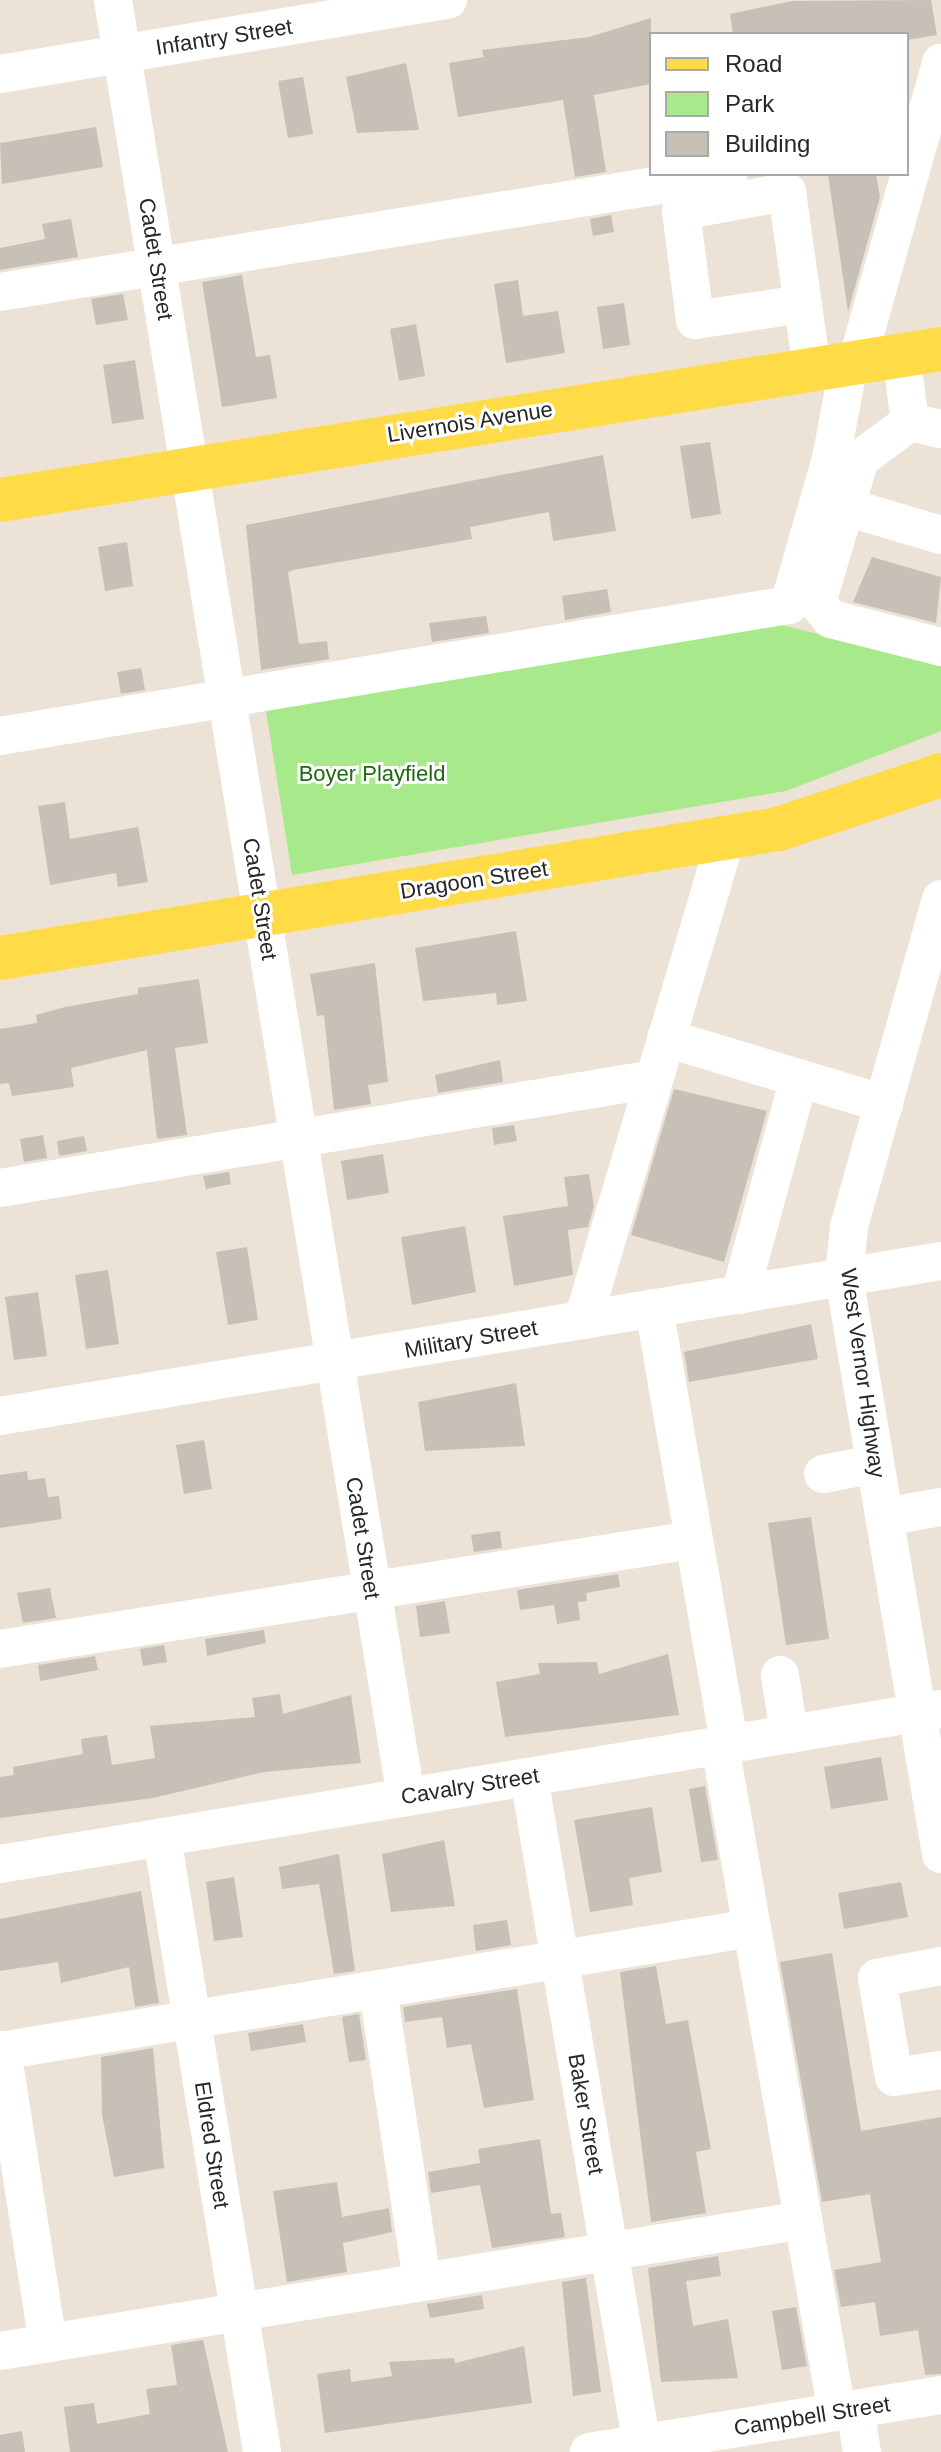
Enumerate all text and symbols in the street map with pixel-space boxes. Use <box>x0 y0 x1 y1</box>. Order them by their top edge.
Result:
street label: Infantry Street <box>154 13 294 61</box>
legend <box>649 32 909 176</box>
text: Road <box>725 50 782 77</box>
text: Park <box>725 90 774 117</box>
text: Building <box>725 130 810 157</box>
street label: Cadet Street <box>133 196 179 322</box>
street label: Livernois Avenue <box>385 396 555 448</box>
park label: Boyer Playfield <box>299 761 445 787</box>
street label: Cadet Street <box>237 836 283 962</box>
street label: Dragoon Street <box>398 855 550 905</box>
street label: West Vernor Highway <box>835 1267 891 1479</box>
street label: Military Street <box>402 1314 540 1364</box>
street label: Cadet Street <box>340 1475 386 1601</box>
street label: Cavalry Street <box>399 1762 541 1810</box>
street label: Baker Street <box>562 2051 610 2177</box>
street label: Eldred Street <box>189 2080 235 2210</box>
street label: Campbell Street <box>732 2391 892 2441</box>

